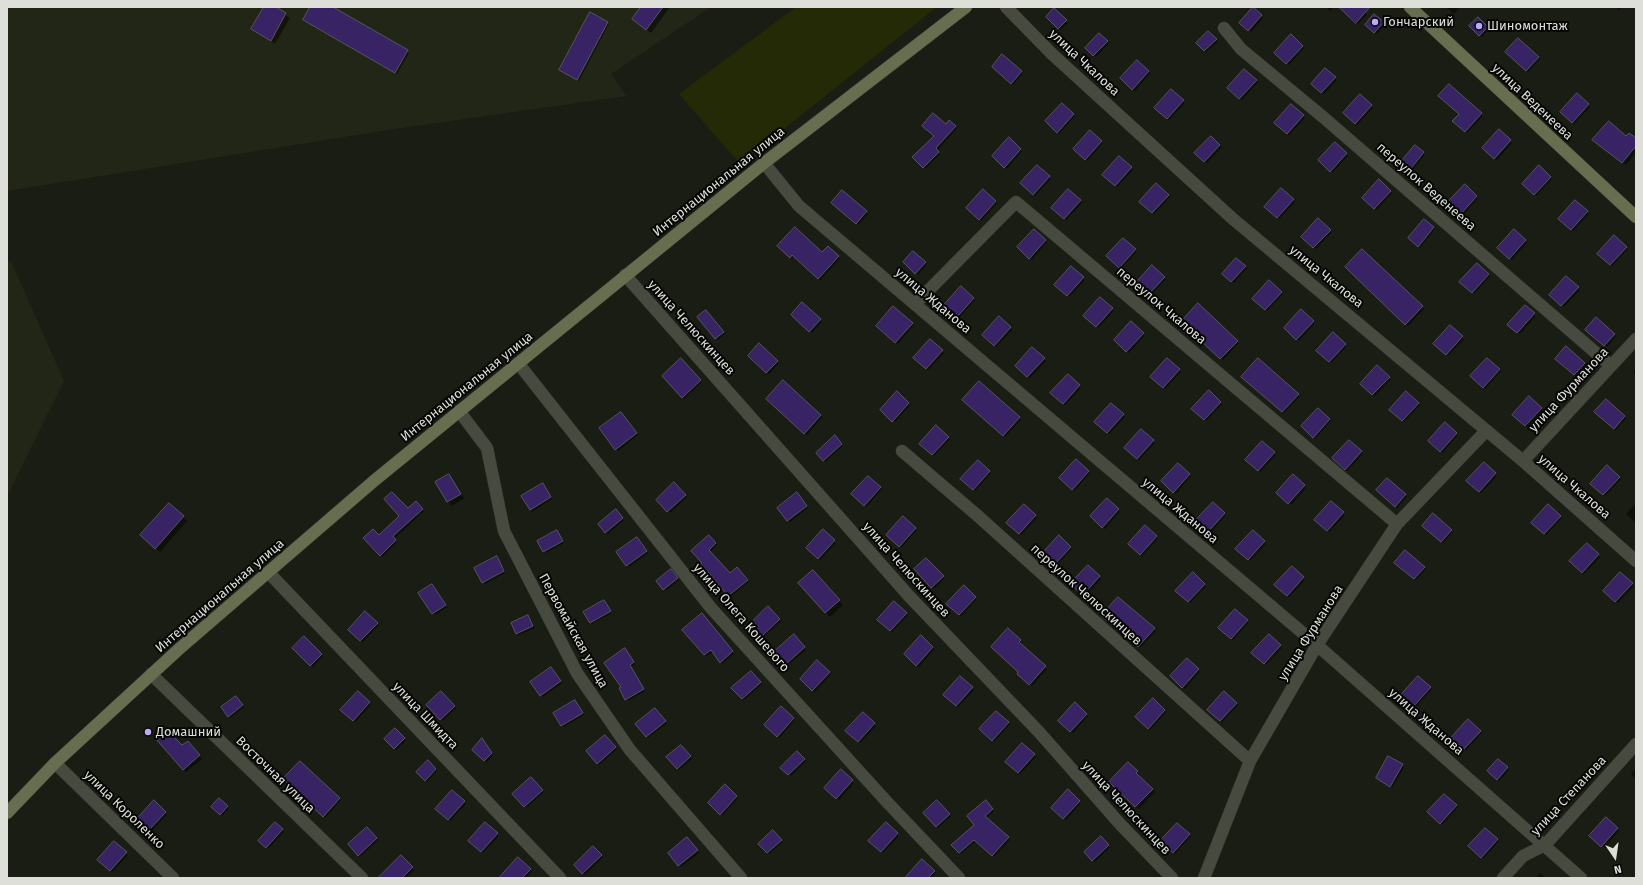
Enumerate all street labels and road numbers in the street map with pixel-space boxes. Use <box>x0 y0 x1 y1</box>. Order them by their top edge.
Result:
street label: улица Чкалова <box>1046 26 1122 100</box>
street label: улица Веденеева <box>1488 60 1576 144</box>
street label: Интернациональная улица <box>650 124 788 240</box>
street label: переулок Веденеева <box>1373 140 1479 234</box>
street label: улица Чкалова <box>1286 242 1366 312</box>
street label: переулок Чкалова <box>1113 264 1209 348</box>
street label: улица Жданова <box>892 265 974 337</box>
street label: улица Челюскинцев <box>644 277 738 379</box>
street label: Интернациональная улица <box>398 329 536 445</box>
street label: улица Фурманова <box>1526 345 1612 435</box>
street label: улица Чкалова <box>1535 451 1613 523</box>
street label: улица Жданова <box>1139 475 1221 547</box>
street label: улица Челюскинцев <box>859 519 953 621</box>
street label: Интернациональная улица <box>153 536 287 656</box>
street label: переулок Челюскинцев <box>1027 541 1145 649</box>
street label: улица Олега Кошевого <box>690 560 792 676</box>
street label: Первомайская улица <box>535 571 611 691</box>
street label: улица Фурманова <box>1275 582 1347 684</box>
street label: улица Шмидта <box>389 679 461 753</box>
street label: улица Жданова <box>1385 685 1467 759</box>
street label: Восточная улица <box>232 733 318 817</box>
street label: улица Степанова <box>1528 753 1610 839</box>
street label: улица Челюскинцев <box>1078 758 1174 858</box>
street label: улица Короленко <box>80 767 168 853</box>

